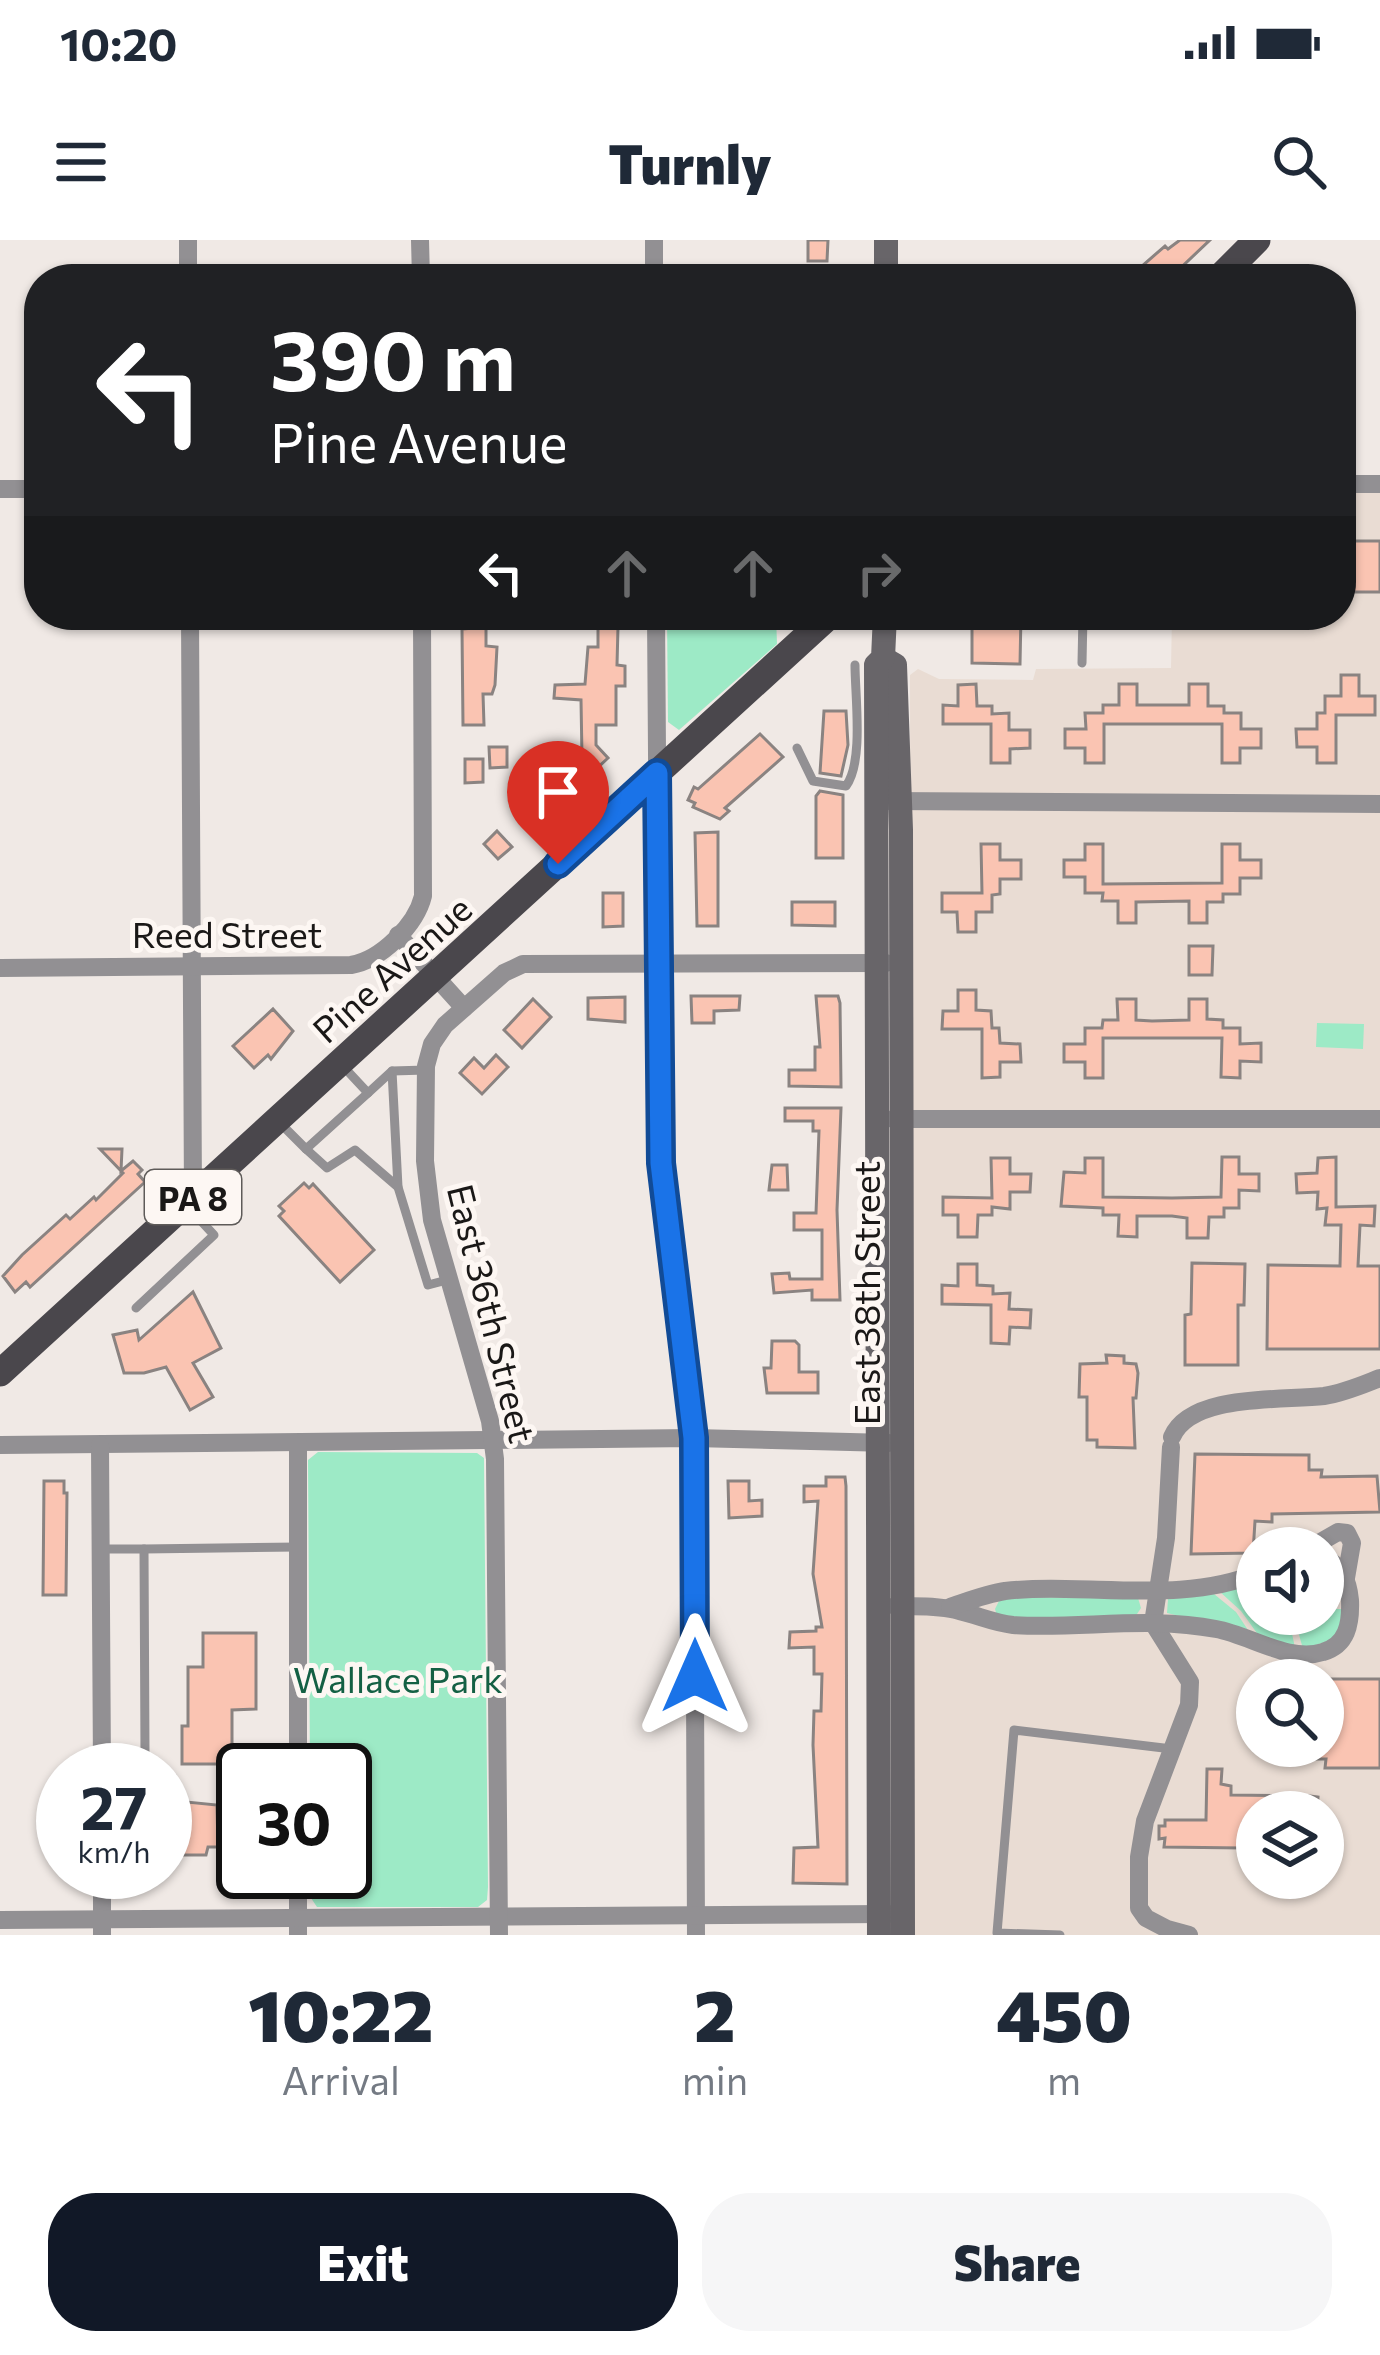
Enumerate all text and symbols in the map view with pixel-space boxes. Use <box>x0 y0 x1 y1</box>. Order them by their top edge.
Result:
text: 10:20 <box>60 15 177 70</box>
icon: menu <box>48 129 114 195</box>
text: Turnly <box>608 129 772 195</box>
icon: search <box>1266 129 1332 195</box>
text: 390 m <box>270 306 516 408</box>
icon: left <box>72 312 228 468</box>
text: Pine Avenue <box>270 408 568 474</box>
icon: left <box>468 540 534 606</box>
icon: ahead <box>594 540 660 606</box>
icon: ahead <box>720 540 786 606</box>
icon: right <box>846 540 912 606</box>
pin <box>507 741 609 864</box>
icon: arrive <box>525 759 591 825</box>
street label: Pine Avenue <box>303 885 479 1051</box>
street label: Reed Street <box>132 911 322 955</box>
street label: East 38th Street <box>843 1161 887 1425</box>
road number: PA 8 <box>145 1170 241 1224</box>
street label: East 36th Street <box>440 1179 546 1447</box>
map controls <box>1236 1527 1344 1899</box>
button: sound <box>1236 1527 1344 1635</box>
position arrow <box>632 1613 758 1739</box>
park label: Wallace Park <box>293 1656 503 1700</box>
button: search <box>1236 1659 1344 1767</box>
speed limit sign: 30 <box>216 1743 372 1899</box>
text: 27 <box>81 1769 147 1842</box>
button: layers <box>1236 1791 1344 1899</box>
text: km/h <box>78 1832 150 1869</box>
text: 10:22 <box>248 1969 433 2057</box>
text: 2 <box>694 1969 736 2057</box>
text: 450 <box>996 1969 1132 2057</box>
text: Arrival <box>282 2055 400 2103</box>
text: min <box>682 2055 748 2103</box>
text: m <box>1047 2055 1081 2103</box>
button: Exit <box>48 2193 678 2331</box>
button: Share <box>702 2193 1332 2331</box>

